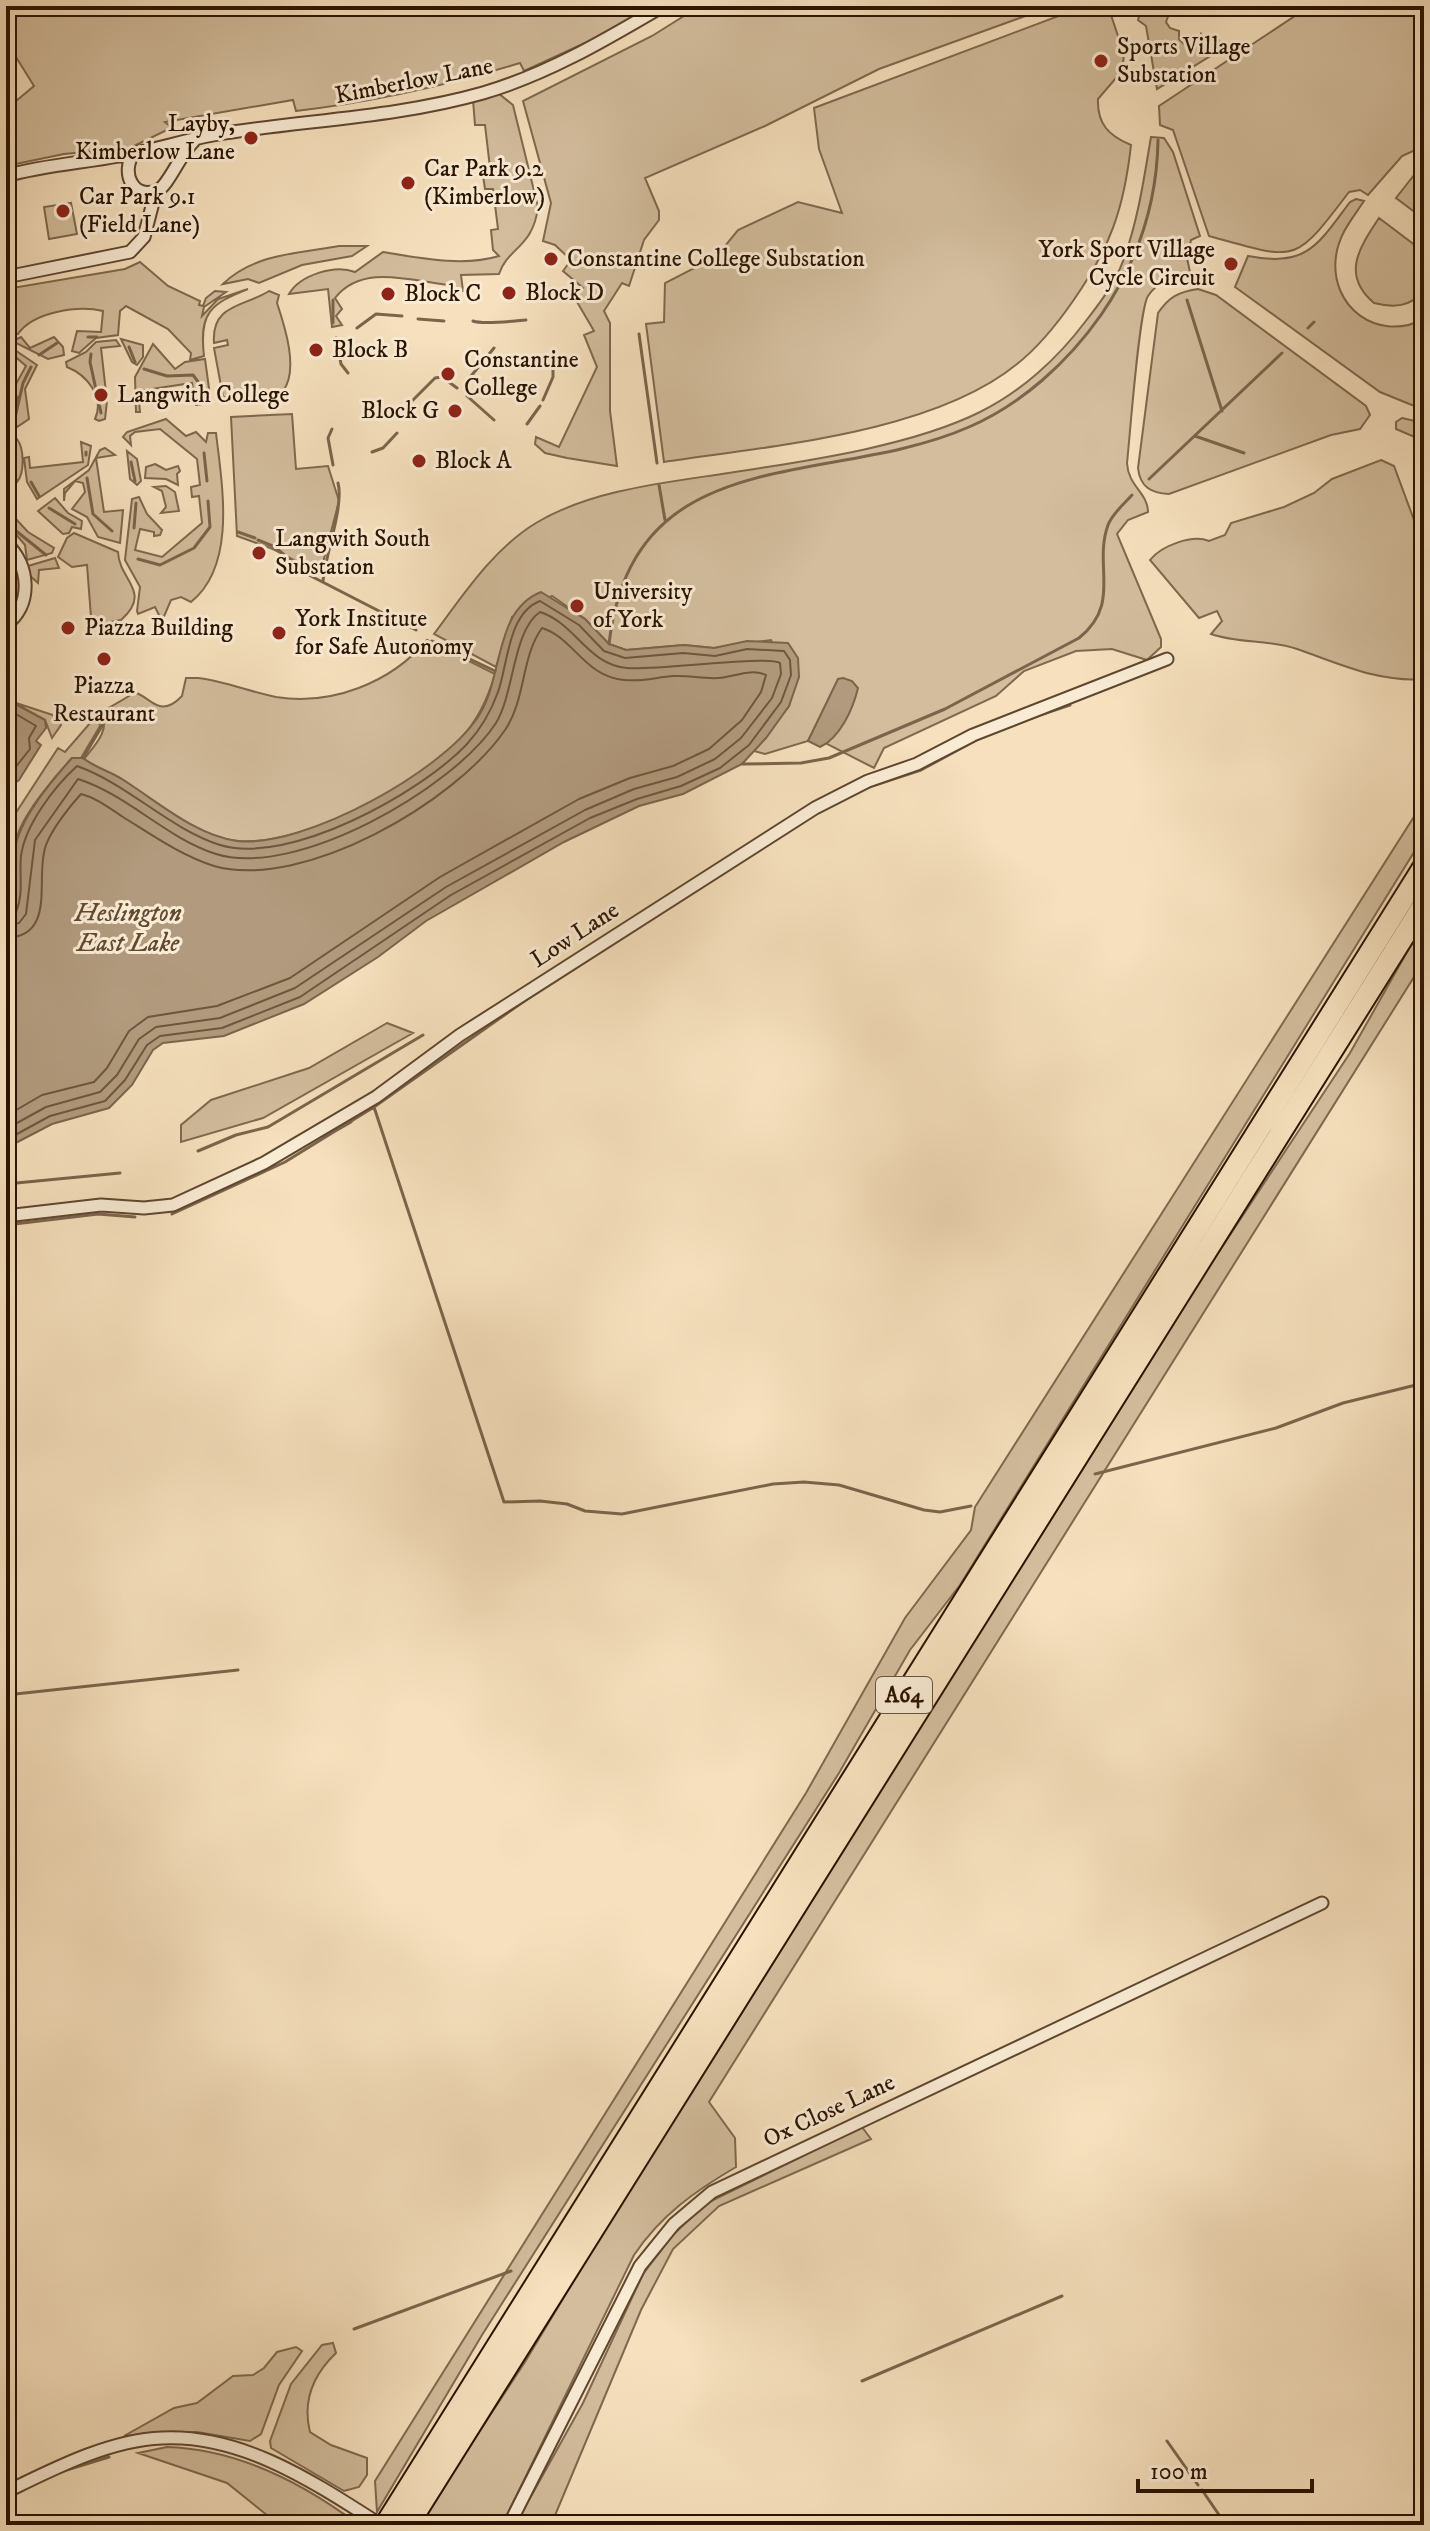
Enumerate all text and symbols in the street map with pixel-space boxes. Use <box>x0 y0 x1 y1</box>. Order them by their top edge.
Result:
place label: Sports Village Substation <box>1117 32 1250 90</box>
street label: Kimberlow Lane <box>333 51 496 111</box>
marker: Sports Village Substation <box>1092 52 1110 70</box>
place label: Layby, Kimberlow Lane <box>75 109 235 167</box>
marker: Layby, Kimberlow Lane <box>242 129 260 147</box>
place label: Car Park 9.2 (Kimberlow) <box>424 154 545 212</box>
marker: Car Park 9.2 (Kimberlow) <box>399 174 417 192</box>
place label: Car Park 9.1 (Field Lane) <box>79 182 200 240</box>
marker: Car Park 9.1 (Field Lane) <box>54 202 72 220</box>
place label: York Sport Village Cycle Circuit <box>1039 235 1215 293</box>
place label: Constantine College Substation <box>567 244 865 274</box>
marker: Constantine College Substation <box>542 250 560 268</box>
marker: York Sport Village Cycle Circuit <box>1222 255 1240 273</box>
place label: Block D <box>525 278 604 308</box>
place label: Block C <box>404 279 481 309</box>
marker: Block D <box>500 284 518 302</box>
marker: Block C <box>379 285 397 303</box>
place label: Block B <box>332 335 408 365</box>
marker: Block B <box>307 341 325 359</box>
place label: Constantine College <box>464 345 579 403</box>
marker: Constantine College <box>439 365 457 383</box>
place label: Langwith College <box>117 380 290 410</box>
marker: Langwith College <box>92 386 110 404</box>
place label: Block G <box>361 396 439 426</box>
marker: Block G <box>446 402 464 420</box>
place label: Block A <box>435 446 512 476</box>
marker: Block A <box>410 452 428 470</box>
place label: Langwith South Substation <box>275 524 431 582</box>
marker: Langwith South Substation <box>250 544 268 562</box>
place label: University of York <box>593 577 693 635</box>
marker: University of York <box>568 597 586 615</box>
place label: York Institute for Safe Autonomy <box>295 604 474 662</box>
place label: Piazza Building <box>84 613 233 643</box>
marker: Piazza Building <box>59 619 77 637</box>
marker: York Institute for Safe Autonomy <box>270 624 288 642</box>
marker: Piazza Restaurant <box>95 650 113 668</box>
place label: Piazza Restaurant <box>53 671 156 729</box>
street label: Low Lane <box>525 895 625 975</box>
water label: Heslington East Lake <box>73 897 182 960</box>
road number: A64 <box>876 1677 932 1713</box>
street label: Ox Close Lane <box>758 2067 900 2155</box>
scale bar <box>1138 2443 1312 2493</box>
text: 100 m <box>1150 2457 1208 2487</box>

